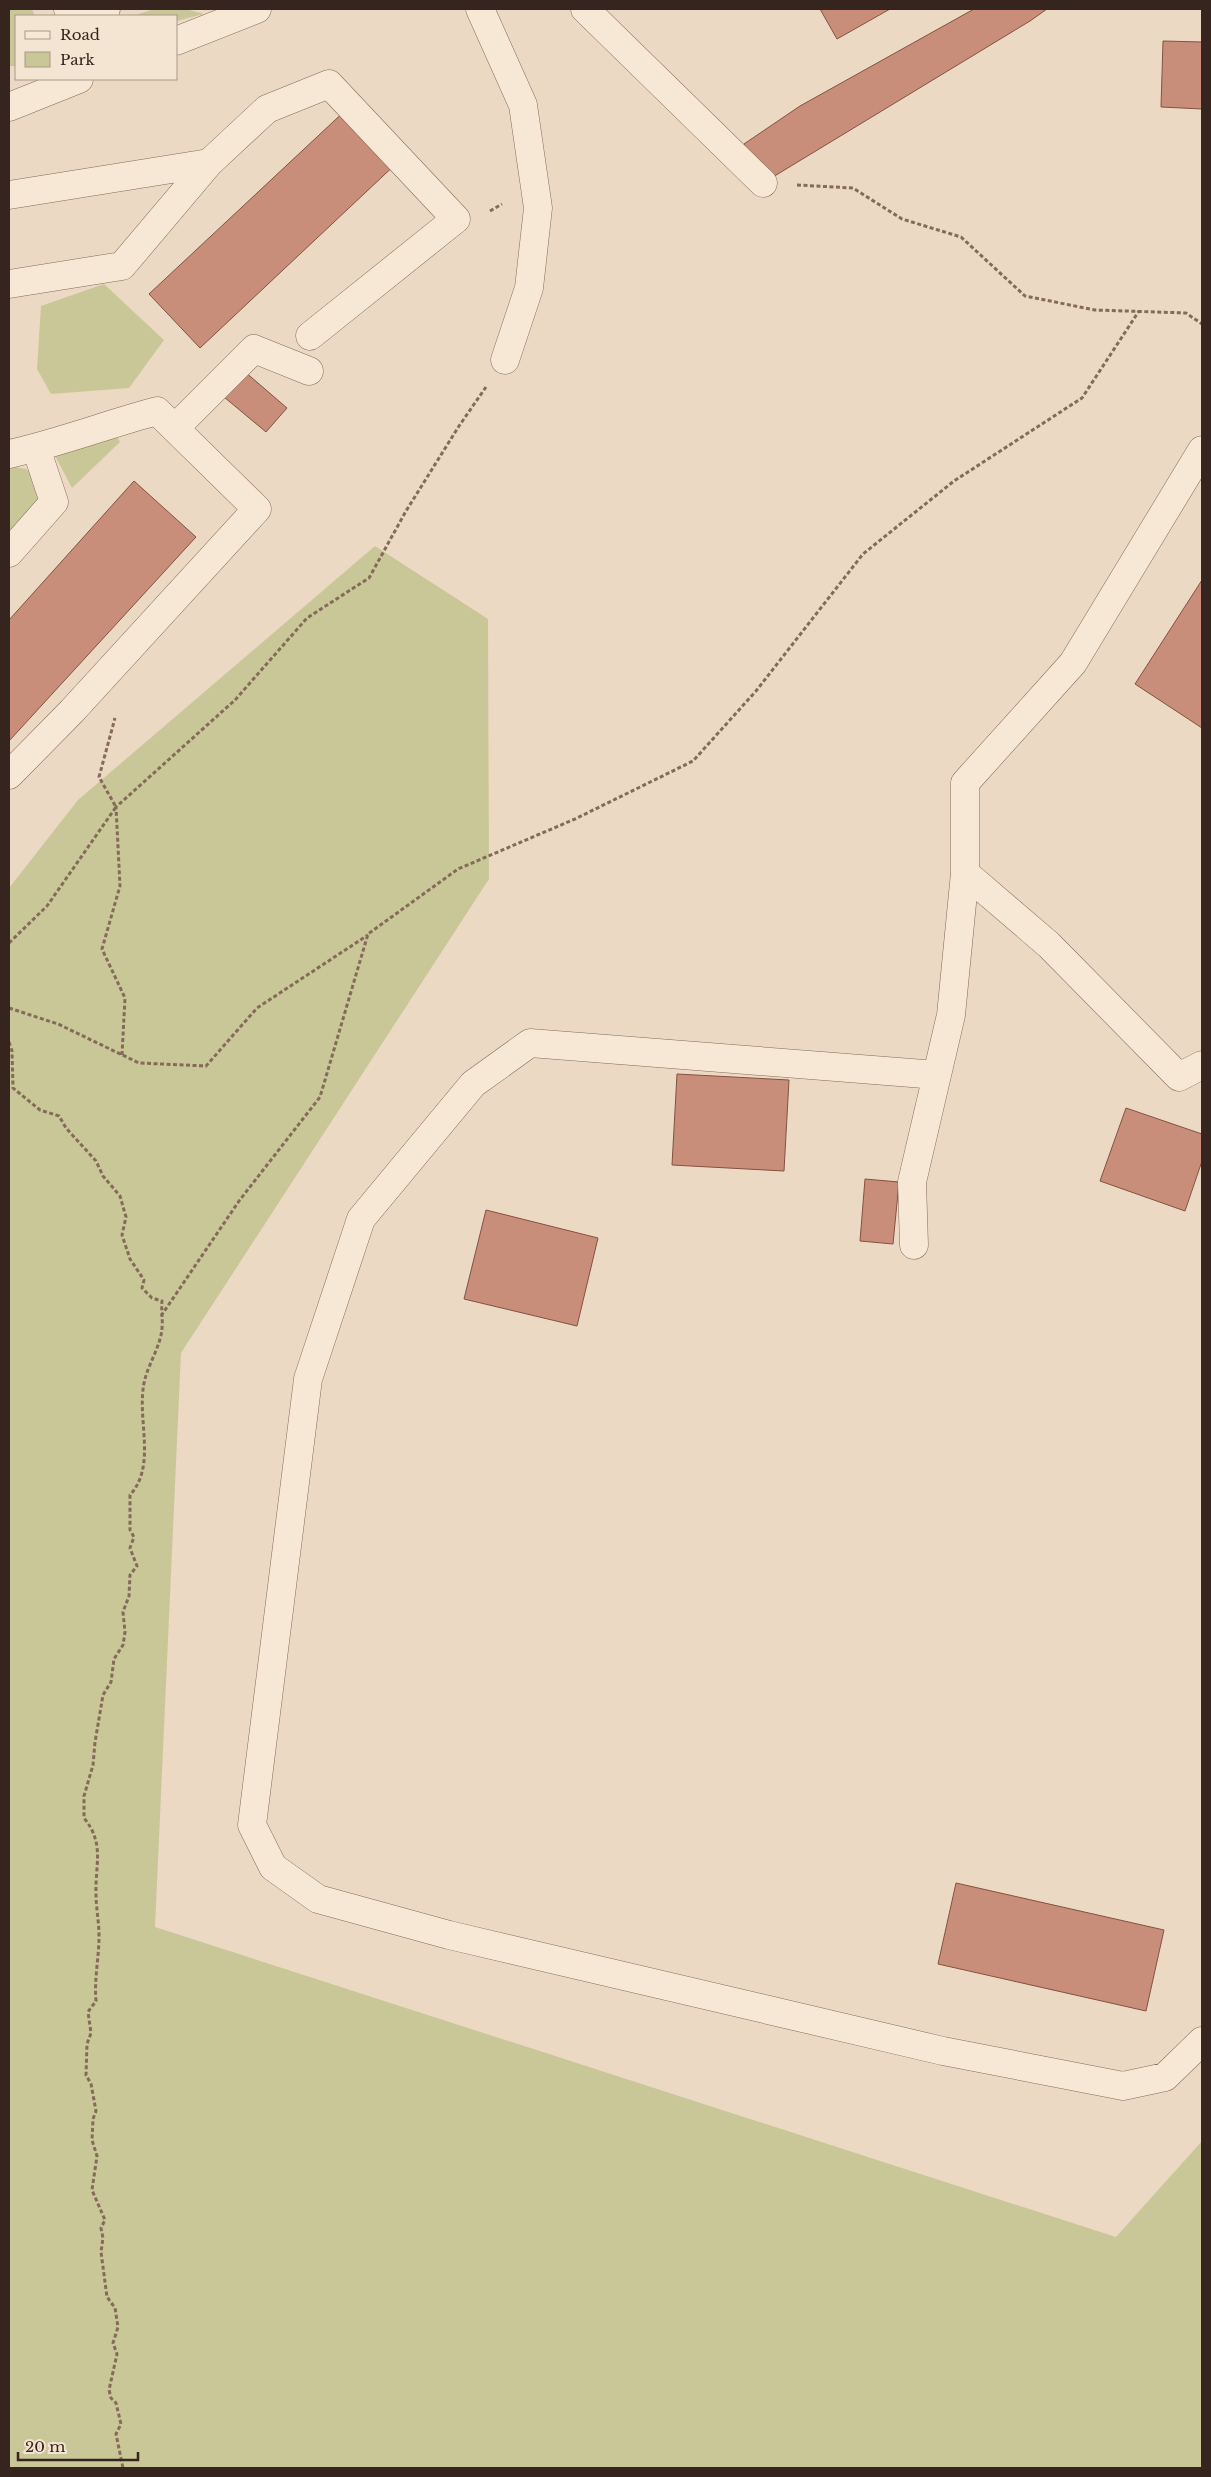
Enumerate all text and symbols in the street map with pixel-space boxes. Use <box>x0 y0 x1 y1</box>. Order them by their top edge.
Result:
legend <box>15 15 178 80</box>
text: Road <box>60 25 100 44</box>
text: Park <box>60 50 96 69</box>
scale bar <box>18 2430 138 2462</box>
text: 20 m <box>25 2437 65 2456</box>

